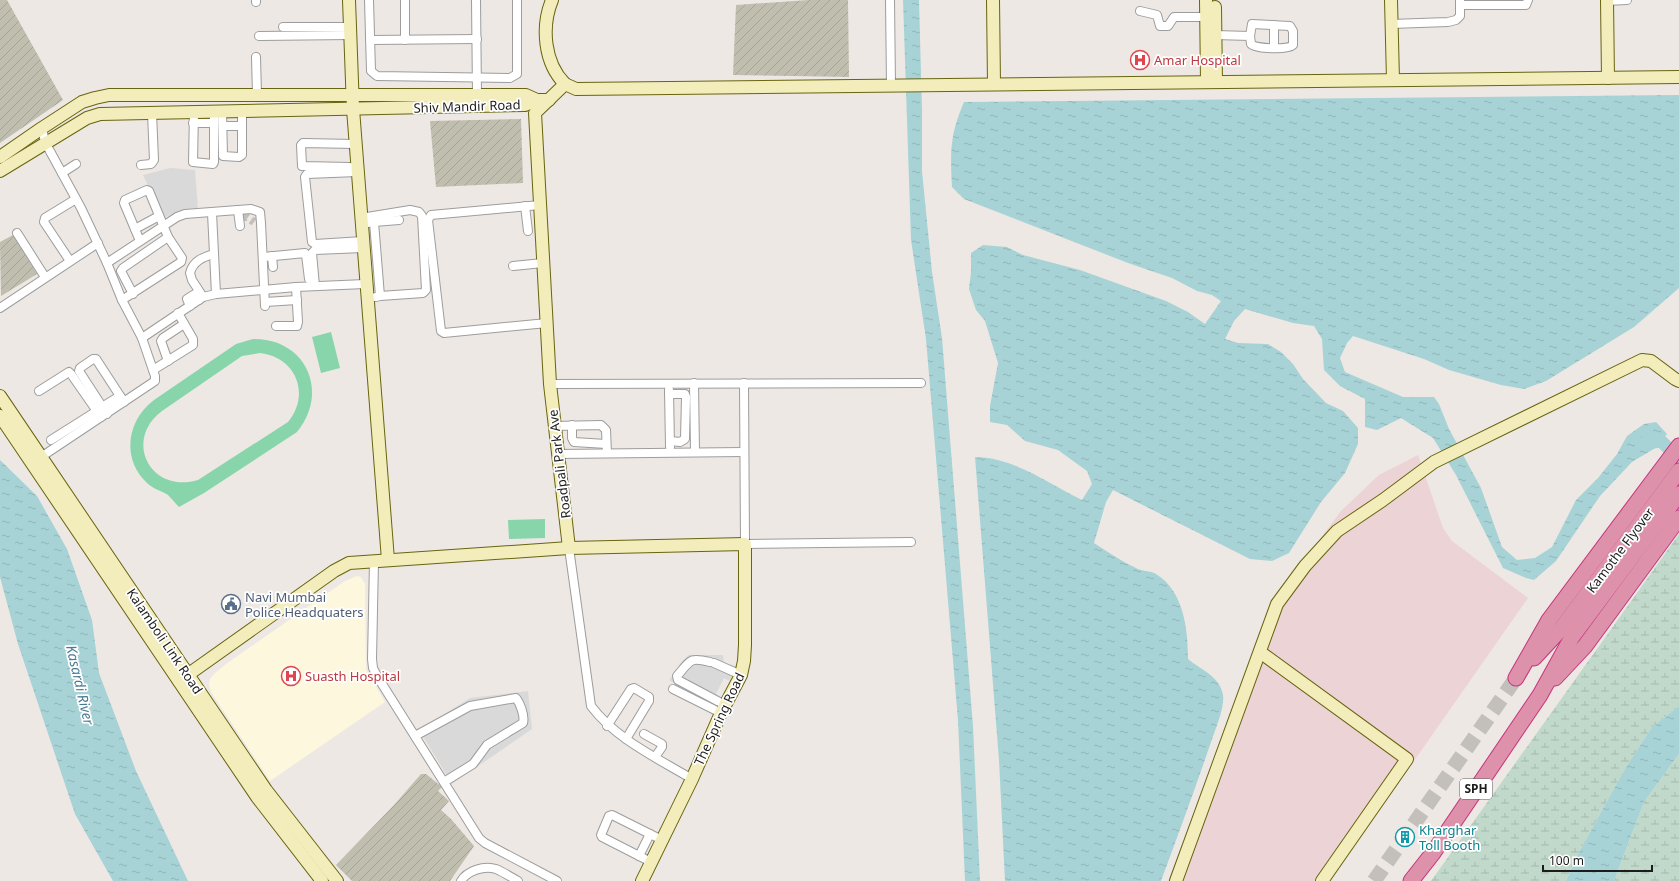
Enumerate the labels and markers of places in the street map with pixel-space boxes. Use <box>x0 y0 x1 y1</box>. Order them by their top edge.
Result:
hospital icon: Amar Hospital <box>1129 49 1151 71</box>
place label: Amar Hospital <box>1154 51 1241 69</box>
place label: Navi Mumbai Police Headquaters <box>245 588 364 621</box>
public building icon: Navi Mumbai Police Headquaters <box>220 593 242 615</box>
hospital icon: Suasth Hospital <box>280 665 302 687</box>
place label: Suasth Hospital <box>305 667 400 685</box>
place label: Kharghar Toll Booth <box>1419 821 1480 854</box>
building icon: Kharghar Toll Booth <box>1394 826 1416 848</box>

